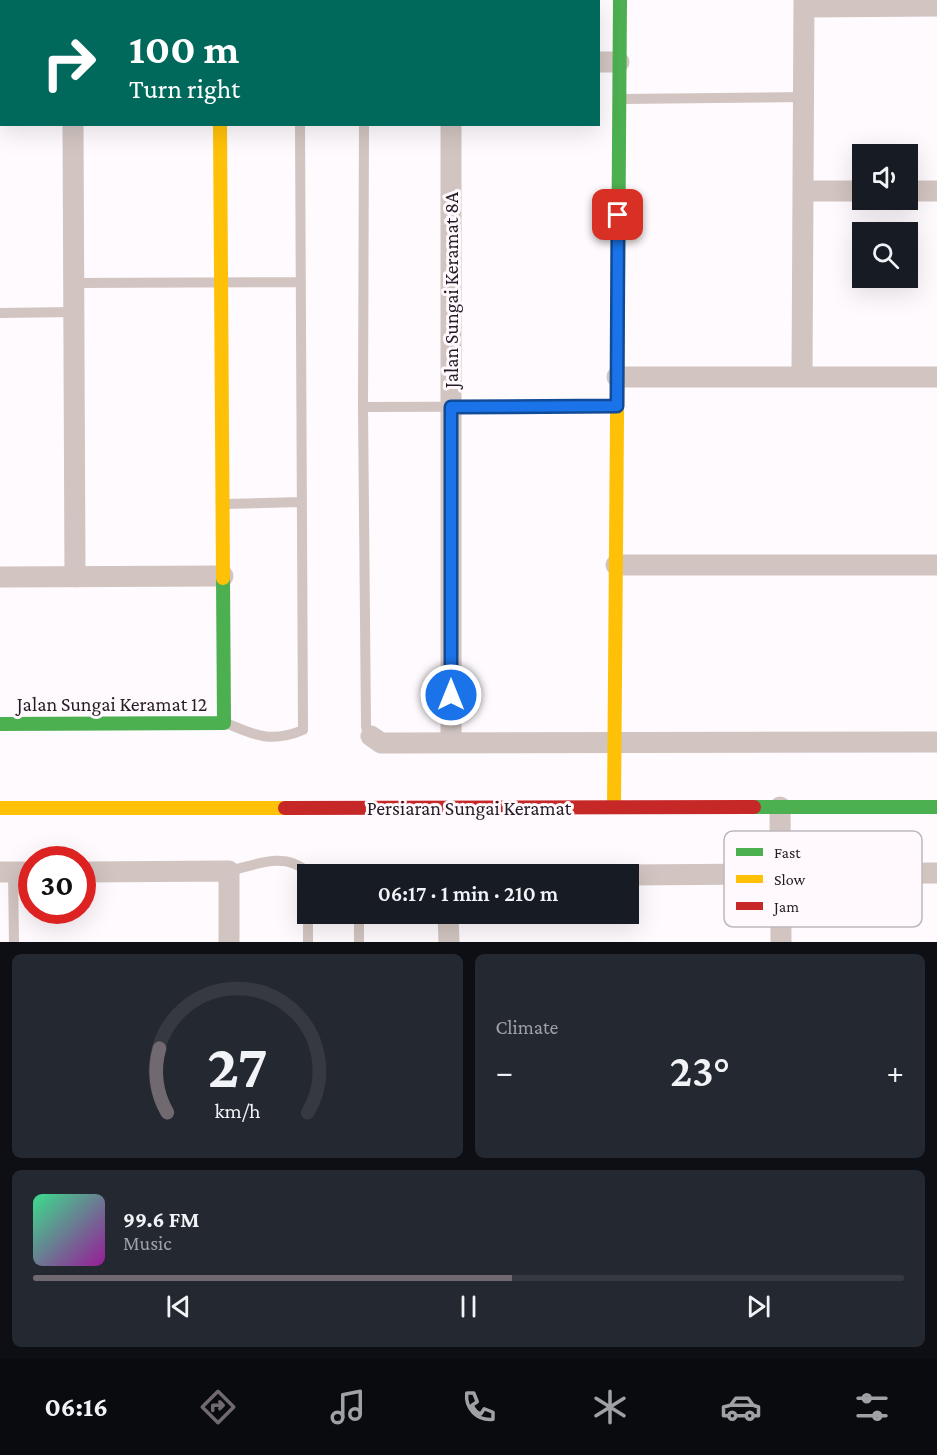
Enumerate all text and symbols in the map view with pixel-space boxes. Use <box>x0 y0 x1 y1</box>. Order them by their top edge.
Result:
icon: right <box>30 24 108 102</box>
text: 100 m <box>129 25 239 72</box>
text: Turn right <box>129 74 240 104</box>
map controls <box>852 144 918 288</box>
button: sound <box>852 144 918 210</box>
pin <box>592 189 643 240</box>
street label: Jalan Sungai Keramat 8A <box>440 191 463 390</box>
icon: arrive <box>601 198 634 231</box>
button: search <box>852 222 918 288</box>
position arrow <box>419 663 483 727</box>
street label: Jalan Sungai Keramat 12 <box>15 693 207 716</box>
street label: Persiaran Sungai Keramat <box>367 797 572 820</box>
legend <box>724 831 922 927</box>
text: Fast <box>774 844 801 861</box>
speed limit sign: 30 <box>18 846 96 924</box>
text: Slow <box>774 871 806 888</box>
text: 06:17 · 1 min · 210 m <box>378 881 558 906</box>
text: Jam <box>772 898 799 916</box>
text: Climate <box>496 1016 558 1038</box>
text: 27 <box>207 1031 268 1100</box>
text: 23° <box>670 1046 730 1096</box>
text: − <box>496 1053 513 1090</box>
text: + <box>887 1053 904 1090</box>
text: km/h <box>214 1099 261 1123</box>
text: 99.6 FM <box>123 1207 199 1232</box>
text: Music <box>123 1232 172 1254</box>
icon: previous <box>162 1290 195 1323</box>
icon: pause <box>452 1290 485 1323</box>
icon: next <box>742 1290 775 1323</box>
icon: directions <box>197 1386 239 1428</box>
icon: music <box>327 1386 369 1428</box>
icon: phone <box>458 1386 500 1428</box>
icon: climate <box>589 1386 631 1428</box>
icon: car <box>720 1386 762 1428</box>
icon: filters <box>851 1386 893 1428</box>
text: 06:16 <box>44 1392 108 1422</box>

